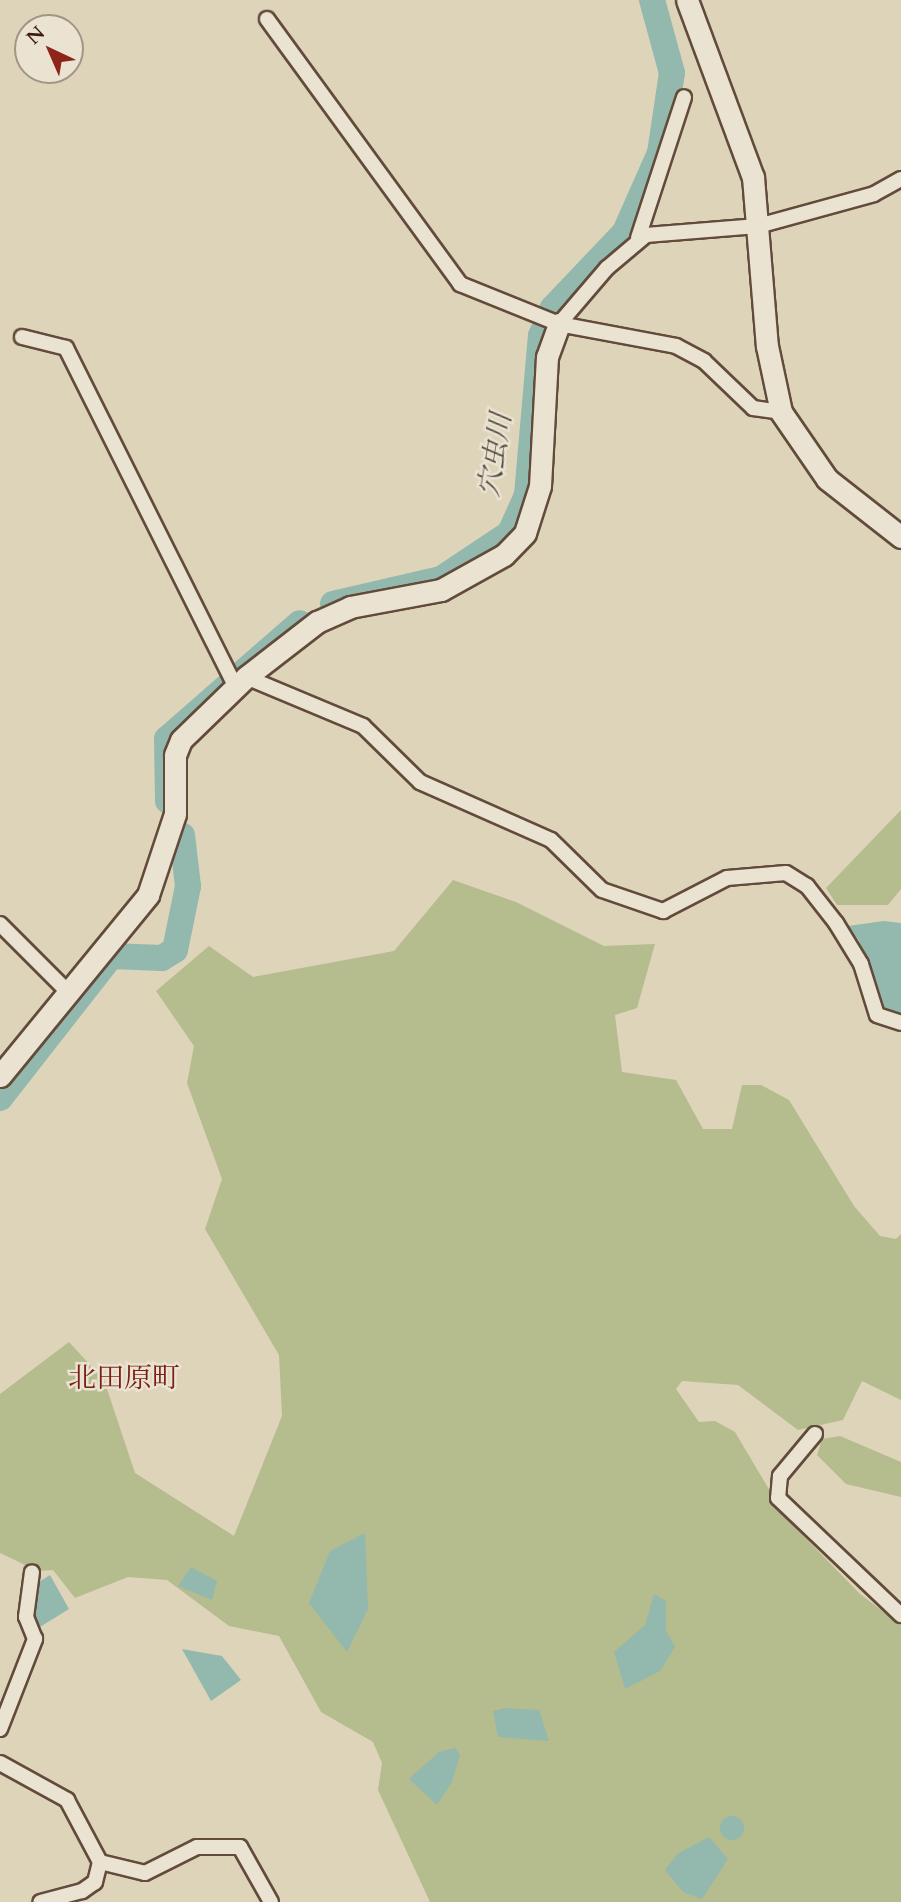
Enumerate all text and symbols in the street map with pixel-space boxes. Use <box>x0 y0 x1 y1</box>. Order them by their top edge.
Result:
north arrow <box>14 14 84 84</box>
text: N <box>21 20 51 50</box>
water label: 穴虫川 <box>472 411 518 499</box>
district label: 北田原町 <box>68 1361 180 1395</box>

